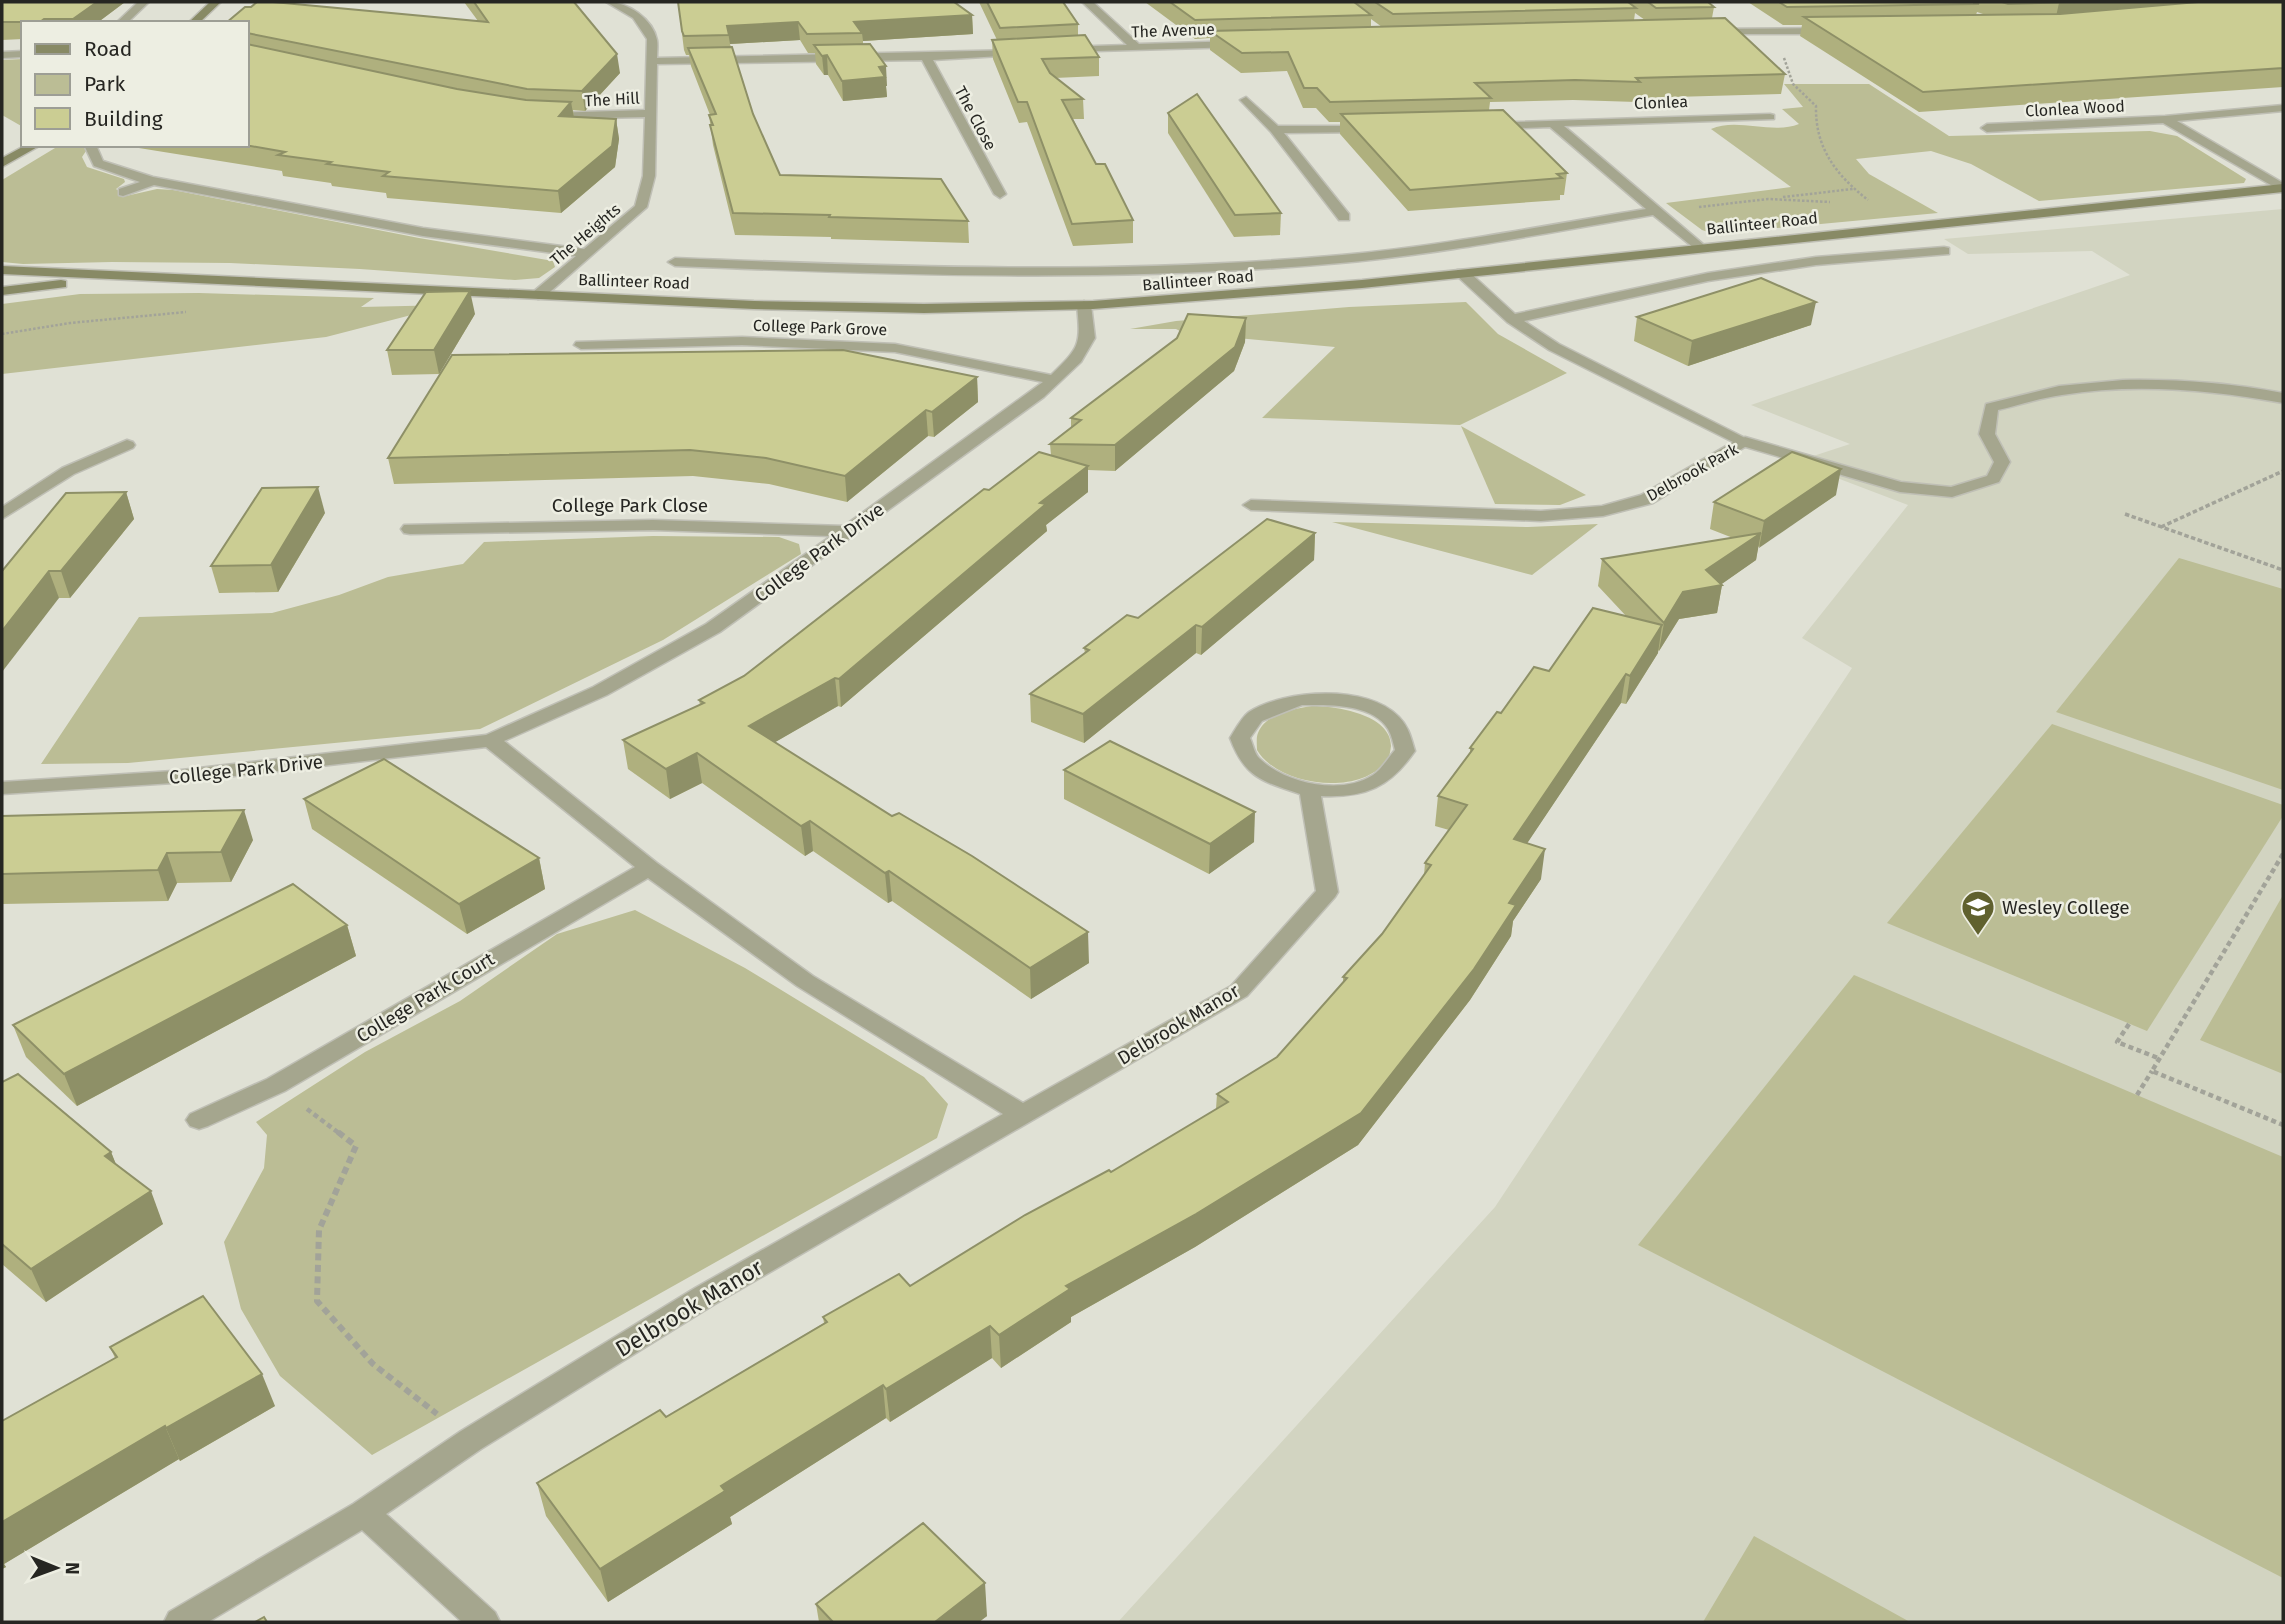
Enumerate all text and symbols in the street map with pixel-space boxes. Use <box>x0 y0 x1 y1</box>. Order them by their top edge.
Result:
street label: The Avenue <box>1131 20 1215 41</box>
legend <box>21 21 248 147</box>
text: Road <box>84 36 132 62</box>
text: Park <box>84 71 126 97</box>
street label: The Close <box>951 83 1000 153</box>
street label: The Hill <box>584 89 640 110</box>
street label: Clonlea <box>1634 92 1688 113</box>
street label: Clonlea Wood <box>2025 96 2125 121</box>
text: Building <box>84 106 163 132</box>
street label: The Heights <box>546 200 624 269</box>
street label: Ballinteer Road <box>1705 208 1819 239</box>
street label: Ballinteer Road <box>1142 266 1255 295</box>
street label: Ballinteer Road <box>578 270 690 293</box>
street label: College Park Grove <box>753 316 887 339</box>
street label: Delbrook Park <box>1643 439 1742 505</box>
street label: College Park Close <box>552 494 708 517</box>
street label: College Park Drive <box>750 498 889 607</box>
street label: College Park Drive <box>168 750 324 789</box>
school or university icon: Wesley College <box>1959 888 1997 937</box>
place label: Wesley College <box>2002 896 2130 919</box>
street label: College Park Court <box>352 947 498 1048</box>
street label: Delbrook Manor <box>1113 979 1244 1070</box>
street label: Delbrook Manor <box>610 1253 768 1363</box>
north arrow <box>21 1533 91 1603</box>
text: N <box>61 1562 84 1575</box>

